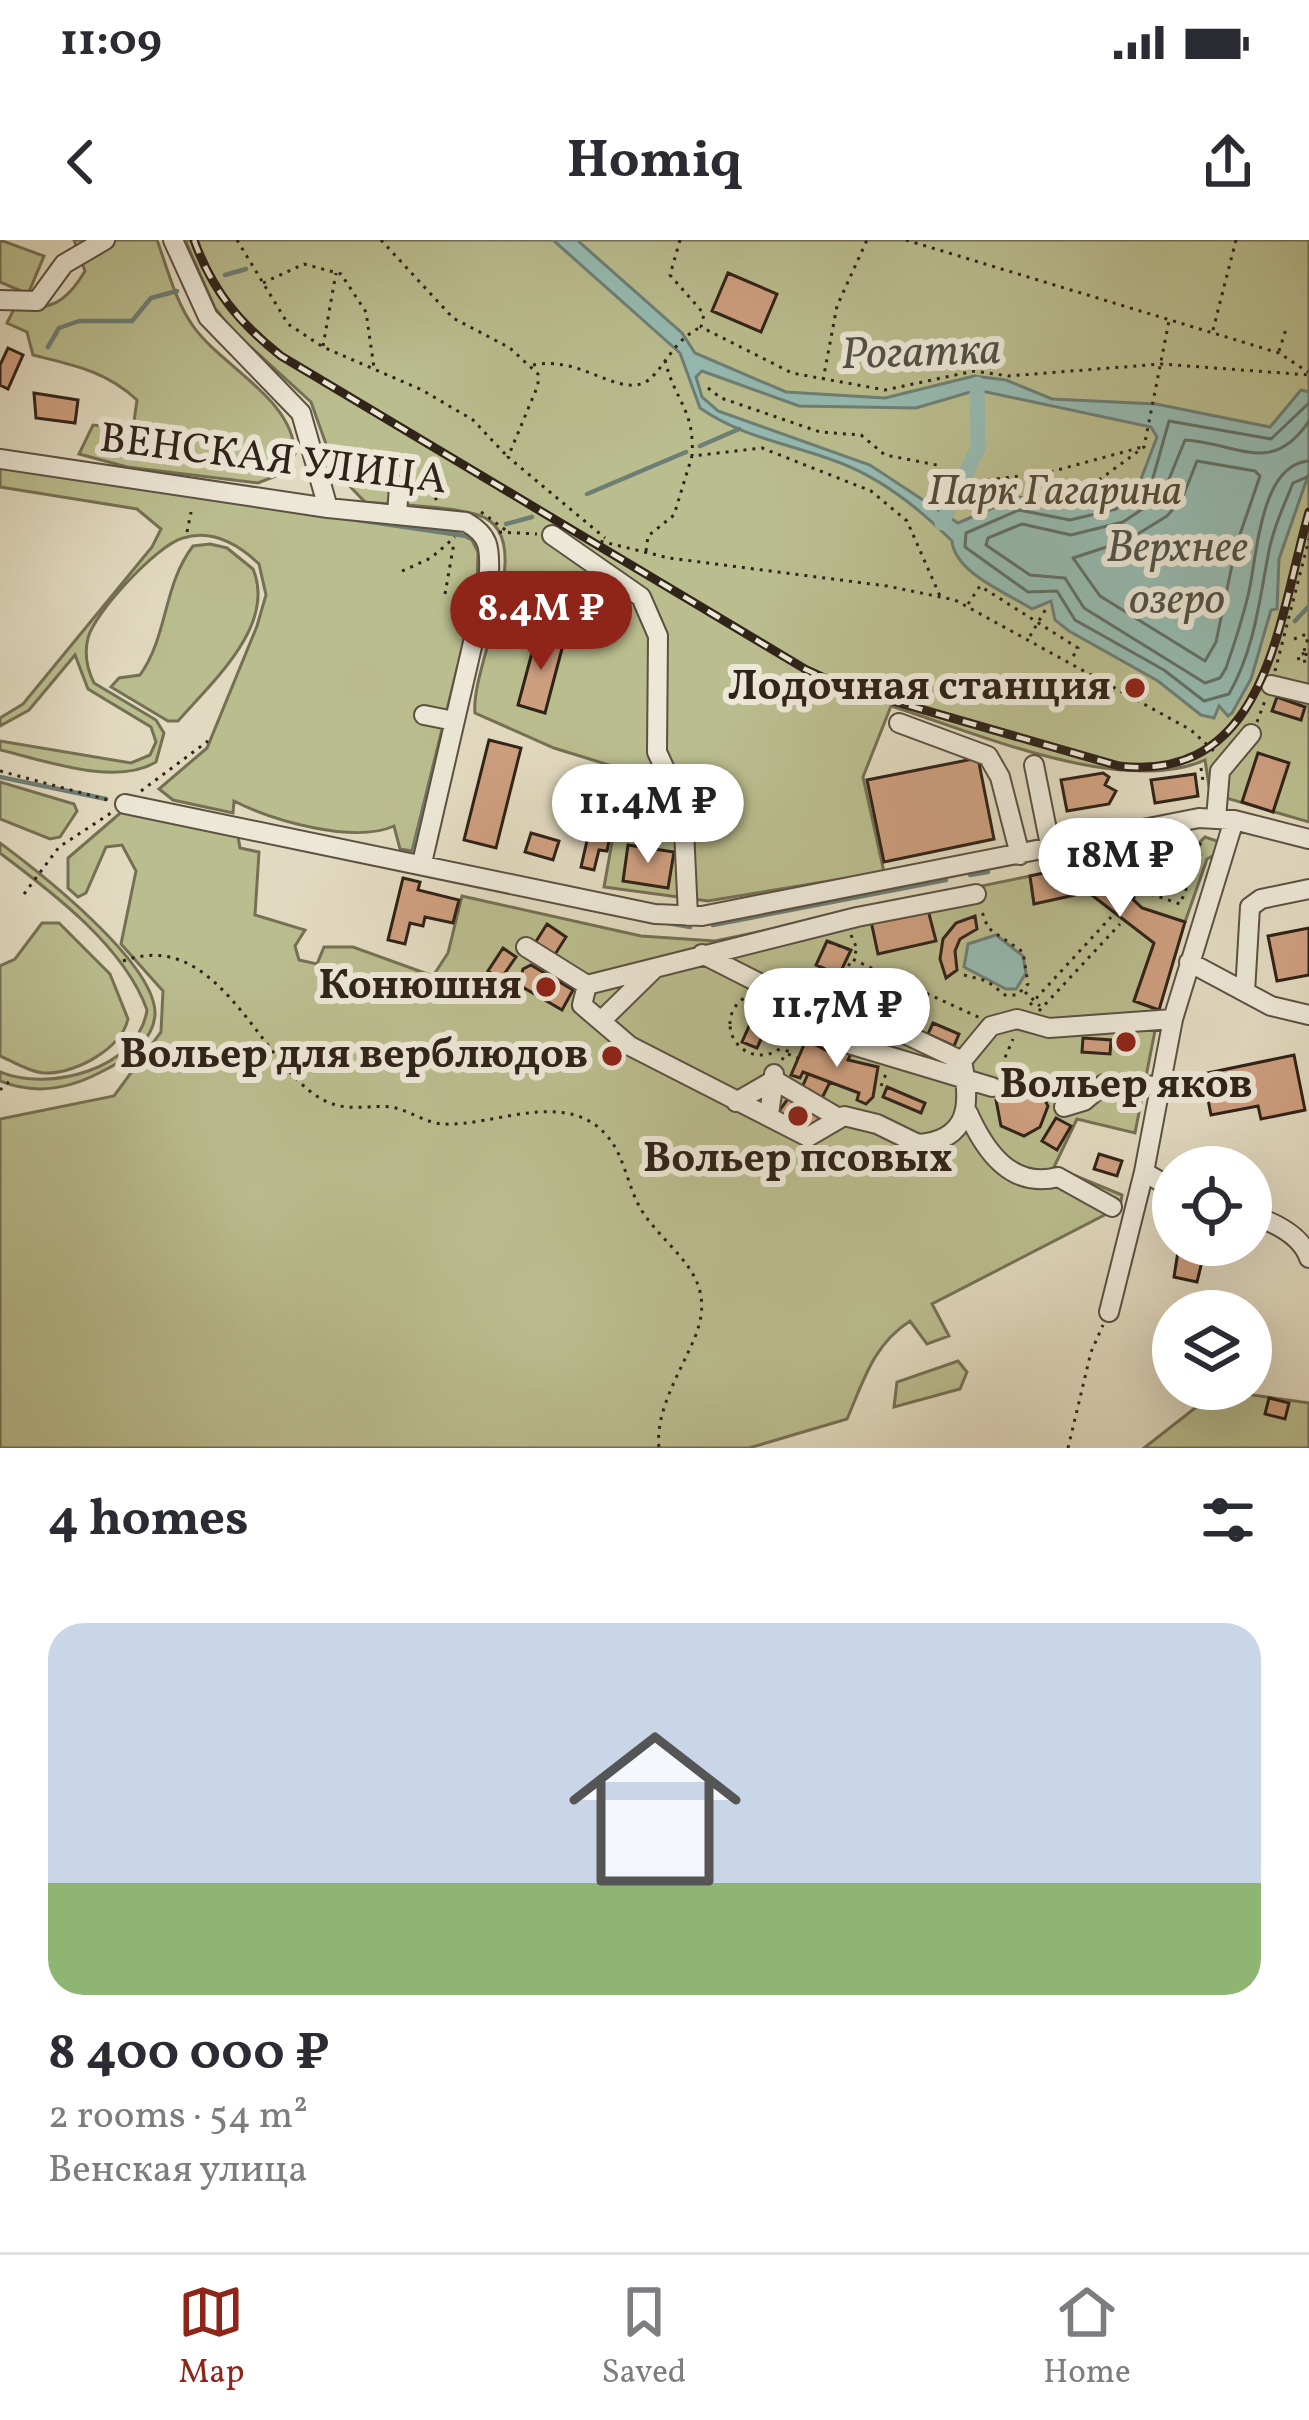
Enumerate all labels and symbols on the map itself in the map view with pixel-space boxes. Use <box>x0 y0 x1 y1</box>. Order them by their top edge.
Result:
water label: Рогатка <box>840 320 1002 388</box>
street label: ВЕНСКАЯ УЛИЦА <box>96 410 450 512</box>
park label: Парк Гагарина <box>928 464 1182 523</box>
water label: Верхнее озеро <box>1106 518 1248 633</box>
pin: 8.4M ₽ <box>443 571 639 673</box>
place label: Лодочная станция <box>728 659 1111 718</box>
marker: Лодочная станция <box>1122 675 1148 701</box>
pin: 11.4M ₽ <box>537 764 759 866</box>
pin: 18M ₽ <box>1036 818 1204 920</box>
place label: Конюшня <box>319 958 522 1017</box>
pin: 11.7M ₽ <box>726 968 948 1070</box>
marker: Конюшня <box>533 974 559 1000</box>
place label: Вольер для верблюдов <box>119 1027 588 1086</box>
marker: Вольер яков <box>1113 1029 1139 1055</box>
marker: Вольер для верблюдов <box>599 1043 625 1069</box>
place label: Вольер яков <box>999 1057 1253 1116</box>
marker: Вольер псовых <box>785 1103 811 1129</box>
place label: Вольер псовых <box>643 1131 953 1190</box>

